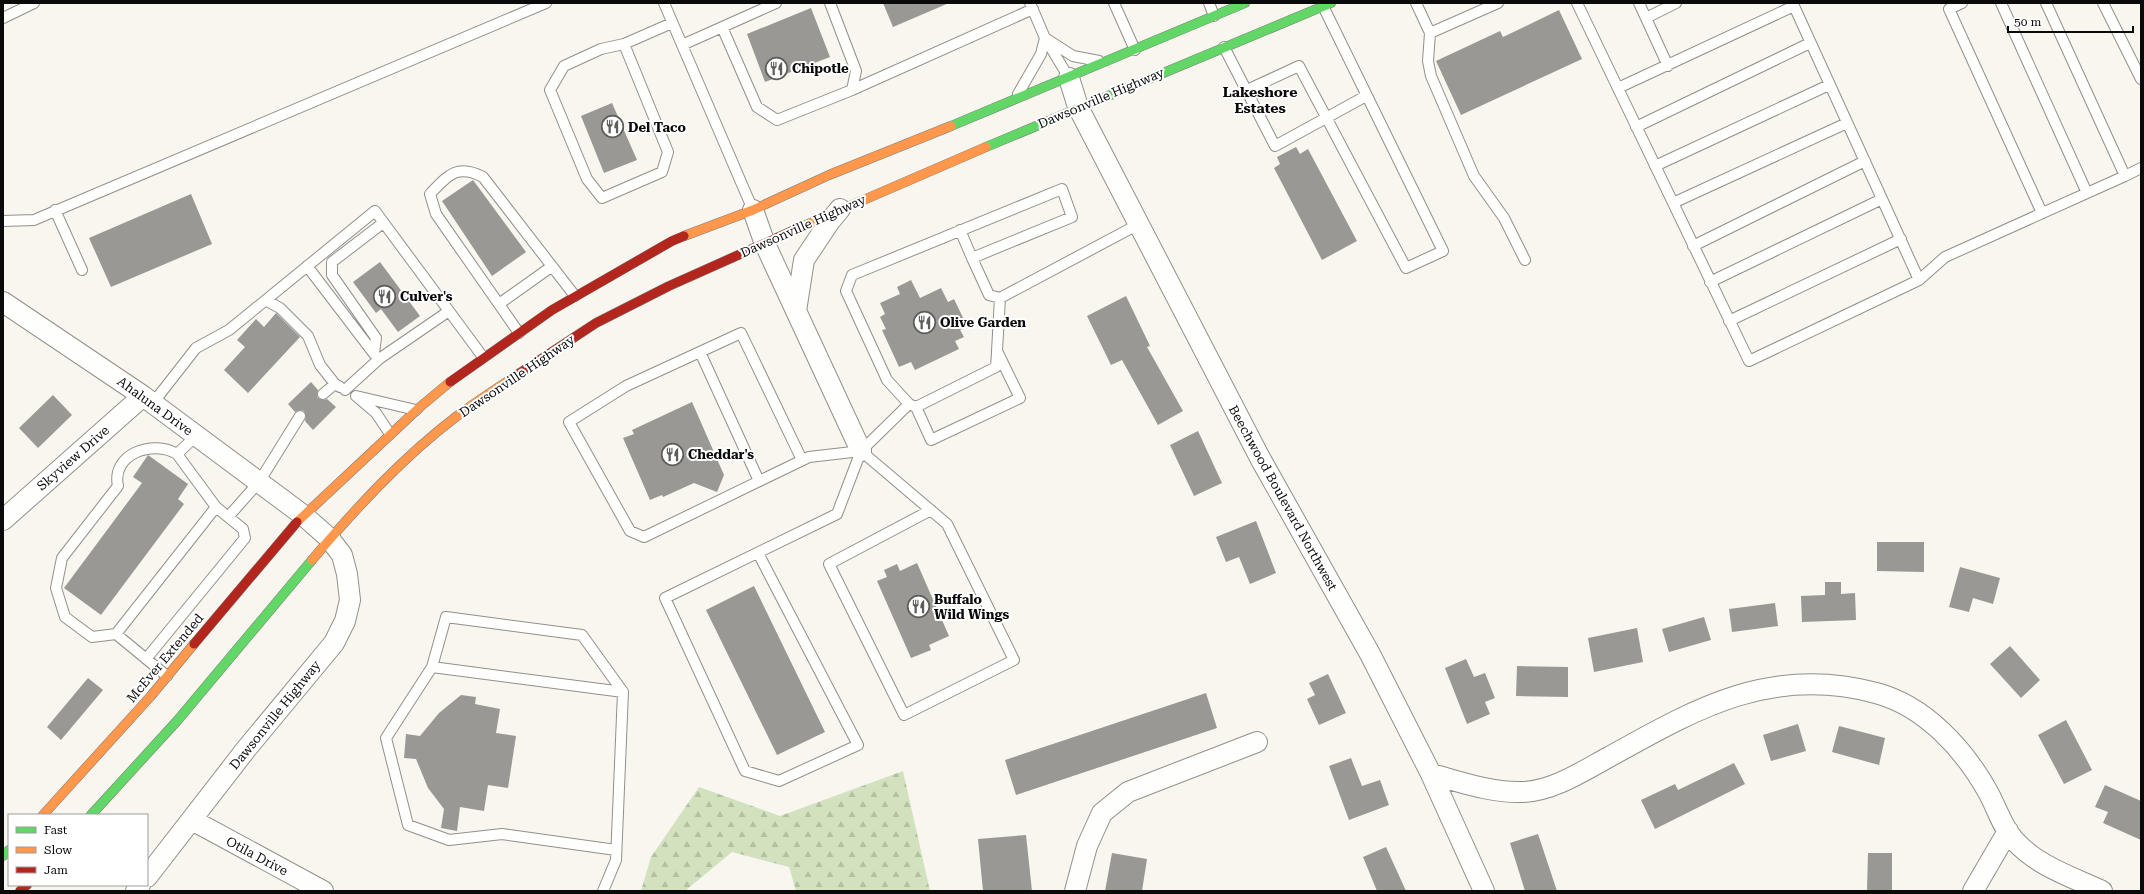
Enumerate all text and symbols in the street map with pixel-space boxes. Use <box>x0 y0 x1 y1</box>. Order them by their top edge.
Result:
scale bar <box>2008 8 2133 34</box>
text: 50 m <box>2014 15 2041 29</box>
restaurant icon: Chipotle <box>763 55 789 81</box>
place label: Chipotle <box>792 61 849 76</box>
street label: Dawsonville Highway <box>1036 64 1167 131</box>
district label: Lakeshore Estates <box>1223 84 1297 116</box>
restaurant icon: Del Taco <box>599 114 625 140</box>
place label: Del Taco <box>628 120 686 135</box>
street label: Dawsonville Highway <box>738 191 868 260</box>
restaurant icon: Culver's <box>371 283 397 309</box>
place label: Culver's <box>400 289 453 304</box>
restaurant icon: Olive Garden <box>911 309 937 335</box>
place label: Olive Garden <box>940 315 1026 330</box>
street label: Dawsonville Highway <box>457 332 578 420</box>
street label: Ahaluna Drive <box>114 374 196 438</box>
street label: Beechwood Boulevard Northwest <box>1226 403 1340 593</box>
street label: Skyview Drive <box>34 423 112 493</box>
restaurant icon: Cheddar's <box>660 441 686 467</box>
place label: Cheddar's <box>688 447 754 462</box>
place label: Buffalo Wild Wings <box>934 592 1009 622</box>
restaurant icon: Buffalo Wild Wings <box>906 593 932 619</box>
street label: McEver Extended <box>124 610 207 705</box>
street label: Dawsonville Highway <box>227 657 324 772</box>
legend <box>8 814 148 886</box>
text: Fast <box>44 823 68 837</box>
street label: Otila Drive <box>224 833 290 879</box>
text: Slow <box>44 843 72 857</box>
text: Jam <box>44 863 68 877</box>

